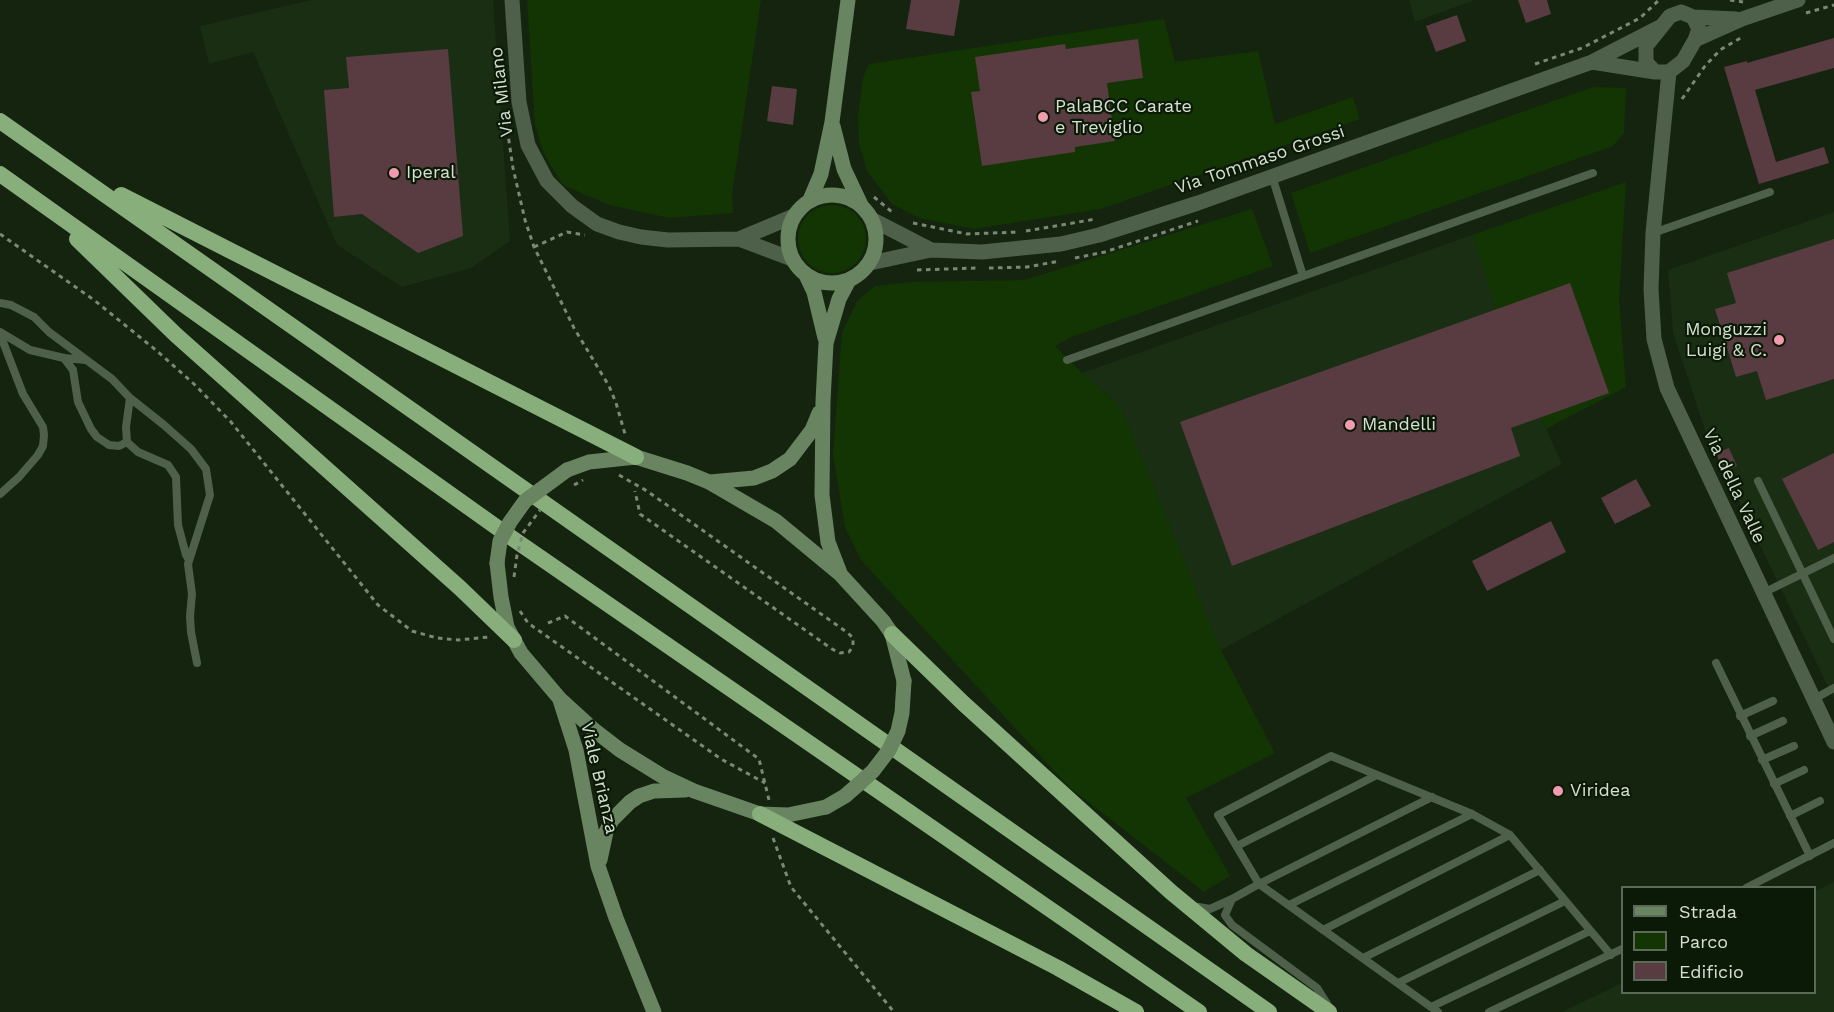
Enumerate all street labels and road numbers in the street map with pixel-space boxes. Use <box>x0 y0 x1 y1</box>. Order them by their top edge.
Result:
street label: Via Milano <box>486 46 518 138</box>
street label: Via Tommaso Grossi <box>1172 121 1348 199</box>
street label: Via della Valle <box>1698 425 1770 547</box>
street label: Viale Brianza <box>576 720 622 836</box>

